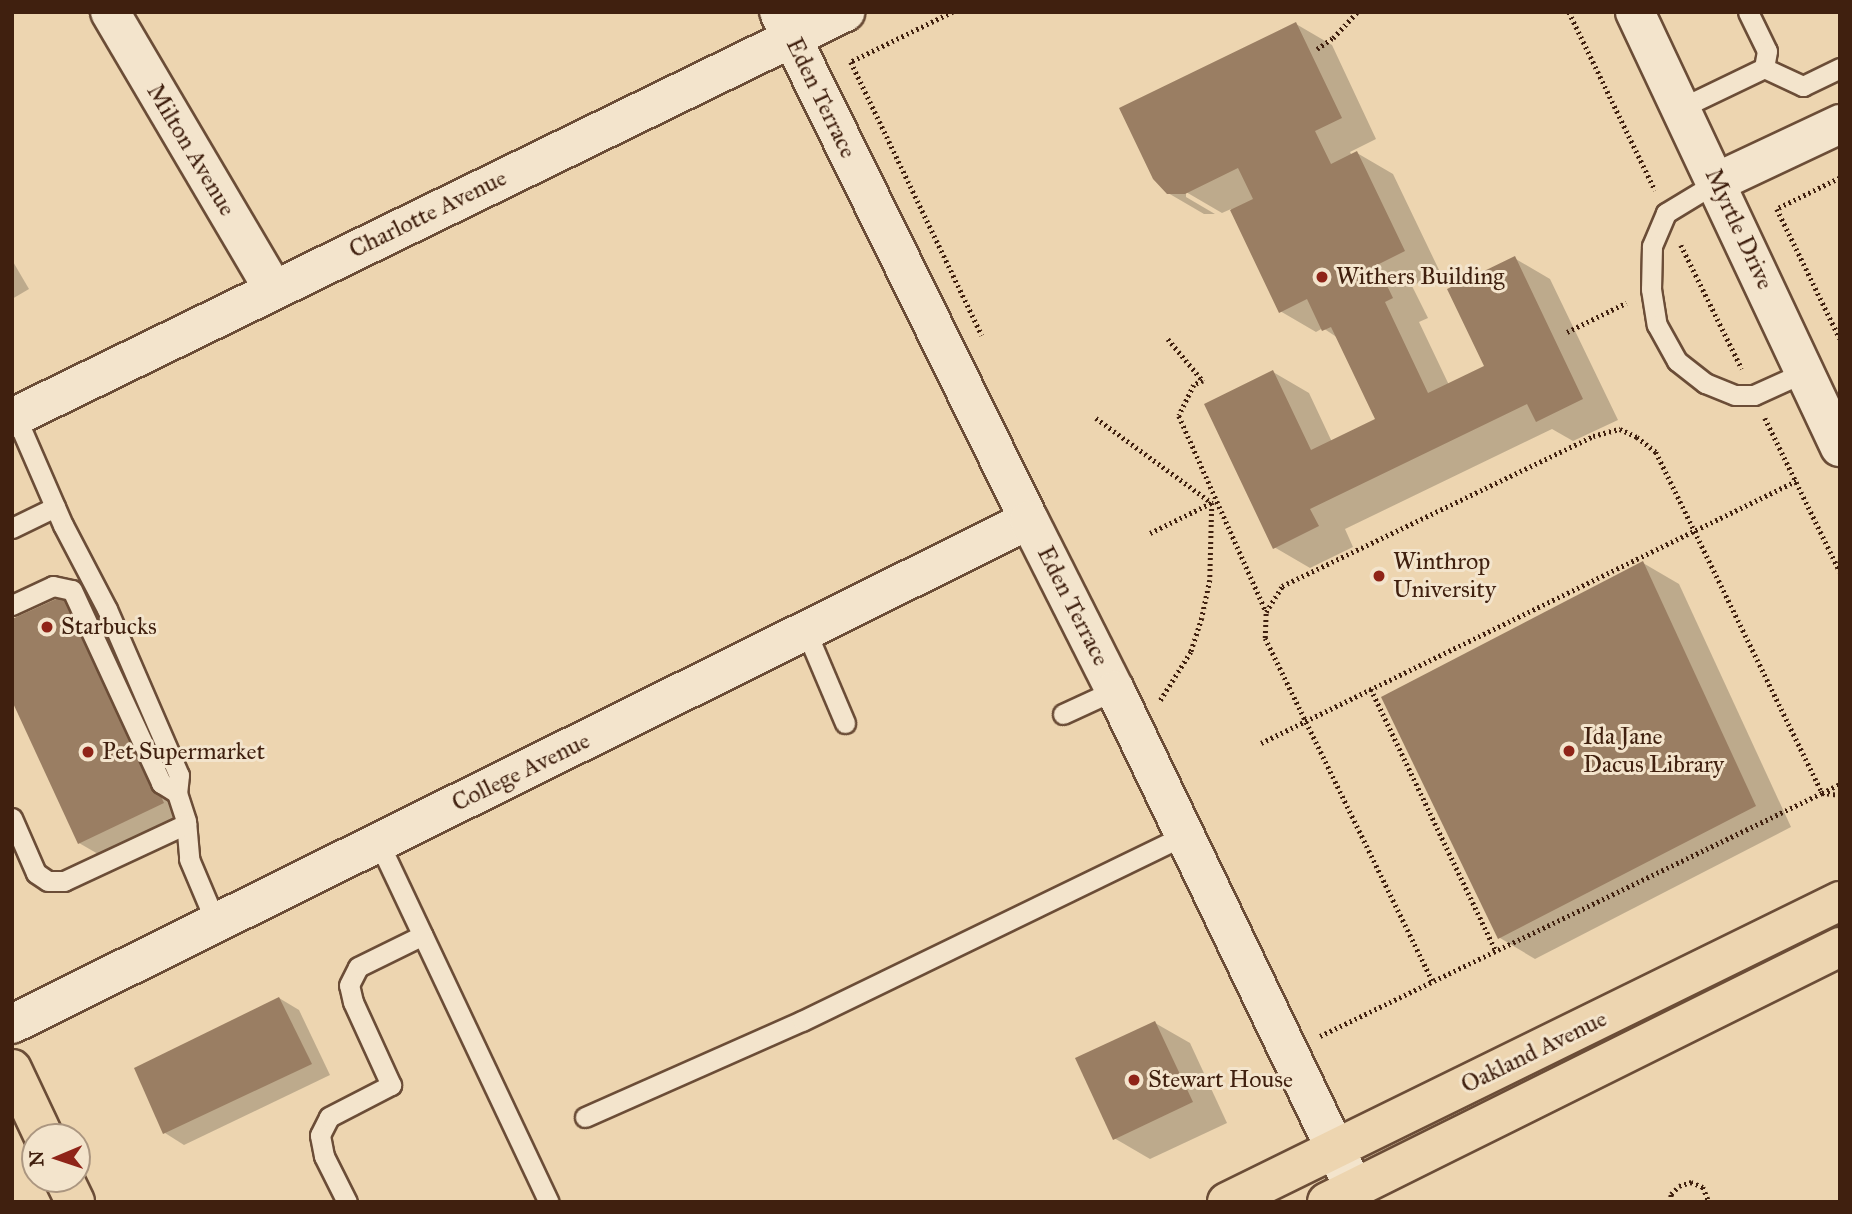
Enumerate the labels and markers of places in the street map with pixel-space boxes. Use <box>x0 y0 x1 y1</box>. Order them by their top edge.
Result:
place label: Withers Building <box>1336 263 1504 291</box>
marker: Withers Building <box>1314 269 1330 285</box>
place label: Winthrop University <box>1393 548 1496 604</box>
marker: Winthrop University <box>1371 568 1387 584</box>
place label: Starbucks <box>61 613 157 641</box>
marker: Starbucks <box>39 619 55 635</box>
place label: Ida Jane Dacus Library <box>1583 723 1724 779</box>
place label: Pet Supermarket <box>102 738 265 766</box>
marker: Ida Jane Dacus Library <box>1561 743 1577 759</box>
marker: Pet Supermarket <box>80 744 96 760</box>
place label: Stewart House <box>1148 1066 1293 1094</box>
marker: Stewart House <box>1126 1072 1142 1088</box>

